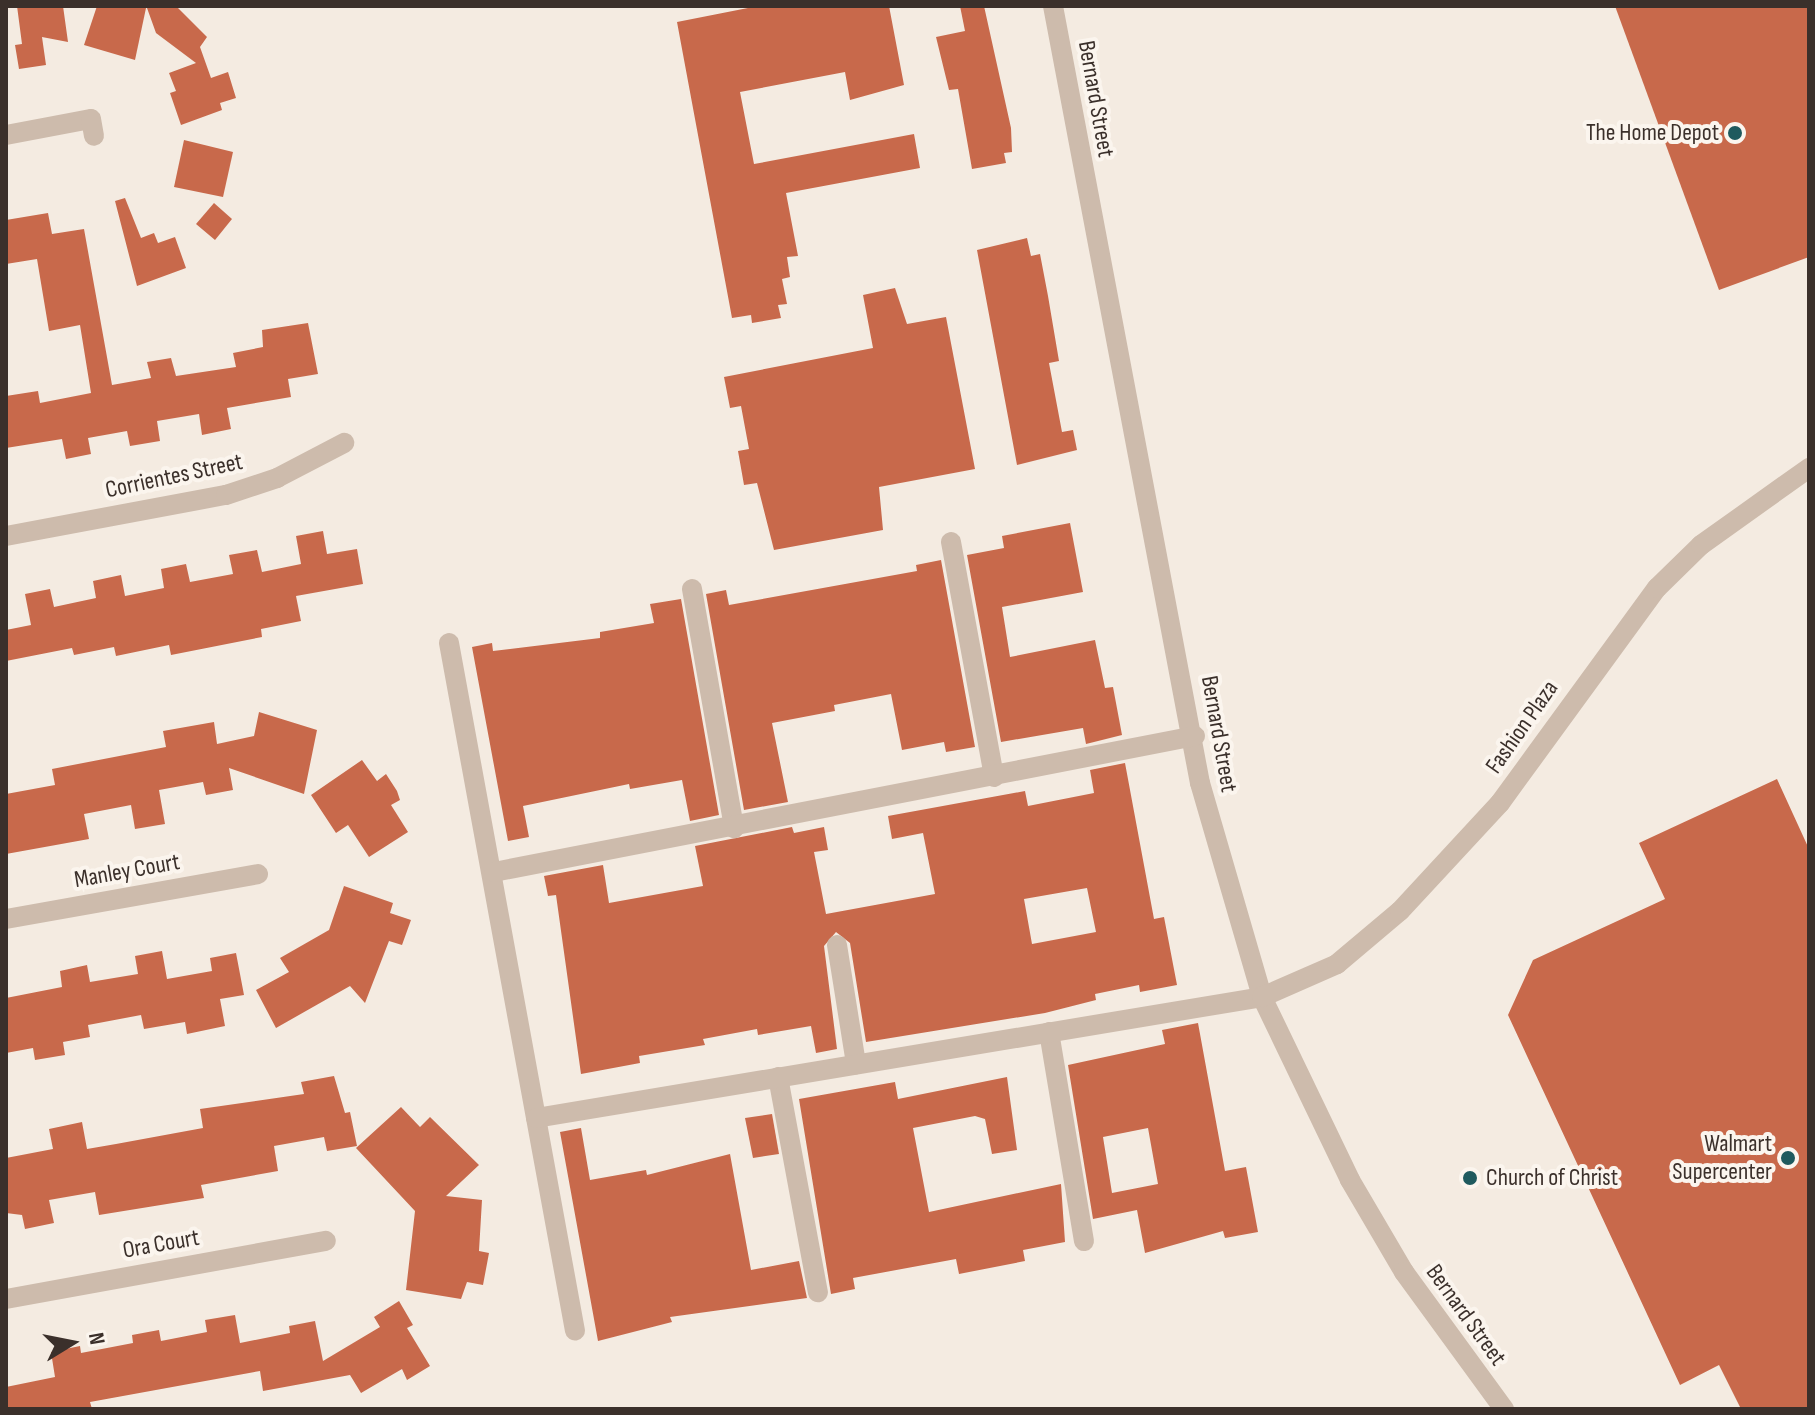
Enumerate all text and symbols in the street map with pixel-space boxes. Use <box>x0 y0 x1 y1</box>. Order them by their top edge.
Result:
street label: Bernard Street <box>1072 39 1120 159</box>
place label: The Home Depot <box>1586 119 1719 147</box>
marker: The Home Depot <box>1726 124 1744 142</box>
street label: Corrientes Street <box>103 447 245 505</box>
street label: Bernard Street <box>1195 674 1243 794</box>
street label: Fashion Plaza <box>1480 675 1564 779</box>
street label: Manley Court <box>72 848 182 894</box>
place label: Walmart Supercenter <box>1672 1130 1772 1186</box>
marker: Walmart Supercenter <box>1779 1149 1797 1167</box>
place label: Church of Christ <box>1486 1164 1618 1192</box>
marker: Church of Christ <box>1461 1169 1479 1187</box>
street label: Ora Court <box>120 1223 202 1265</box>
street label: Bernard Street <box>1420 1259 1512 1371</box>
north arrow <box>32 1303 112 1383</box>
text: N <box>82 1331 110 1347</box>

